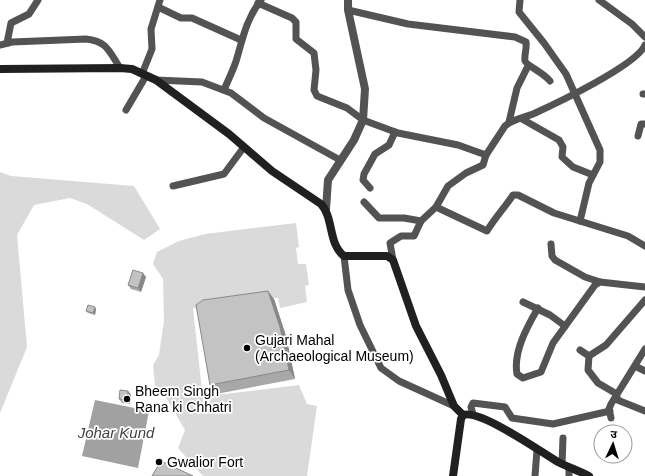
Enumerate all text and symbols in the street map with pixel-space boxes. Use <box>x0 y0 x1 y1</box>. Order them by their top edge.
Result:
place label: Gujari Mahal (Archaeological Museum) <box>255 332 414 364</box>
marker: Gujari Mahal (Archaeological Museum) <box>242 343 252 353</box>
place label: Bheem Singh Rana ki Chhatri <box>135 383 232 415</box>
marker: Bheem Singh Rana ki Chhatri <box>122 394 132 404</box>
water label: Johar Kund <box>77 424 155 441</box>
north arrow <box>593 424 633 464</box>
text: उ <box>610 428 618 440</box>
place label: Gwalior Fort <box>167 454 243 470</box>
marker: Gwalior Fort <box>154 457 164 467</box>

